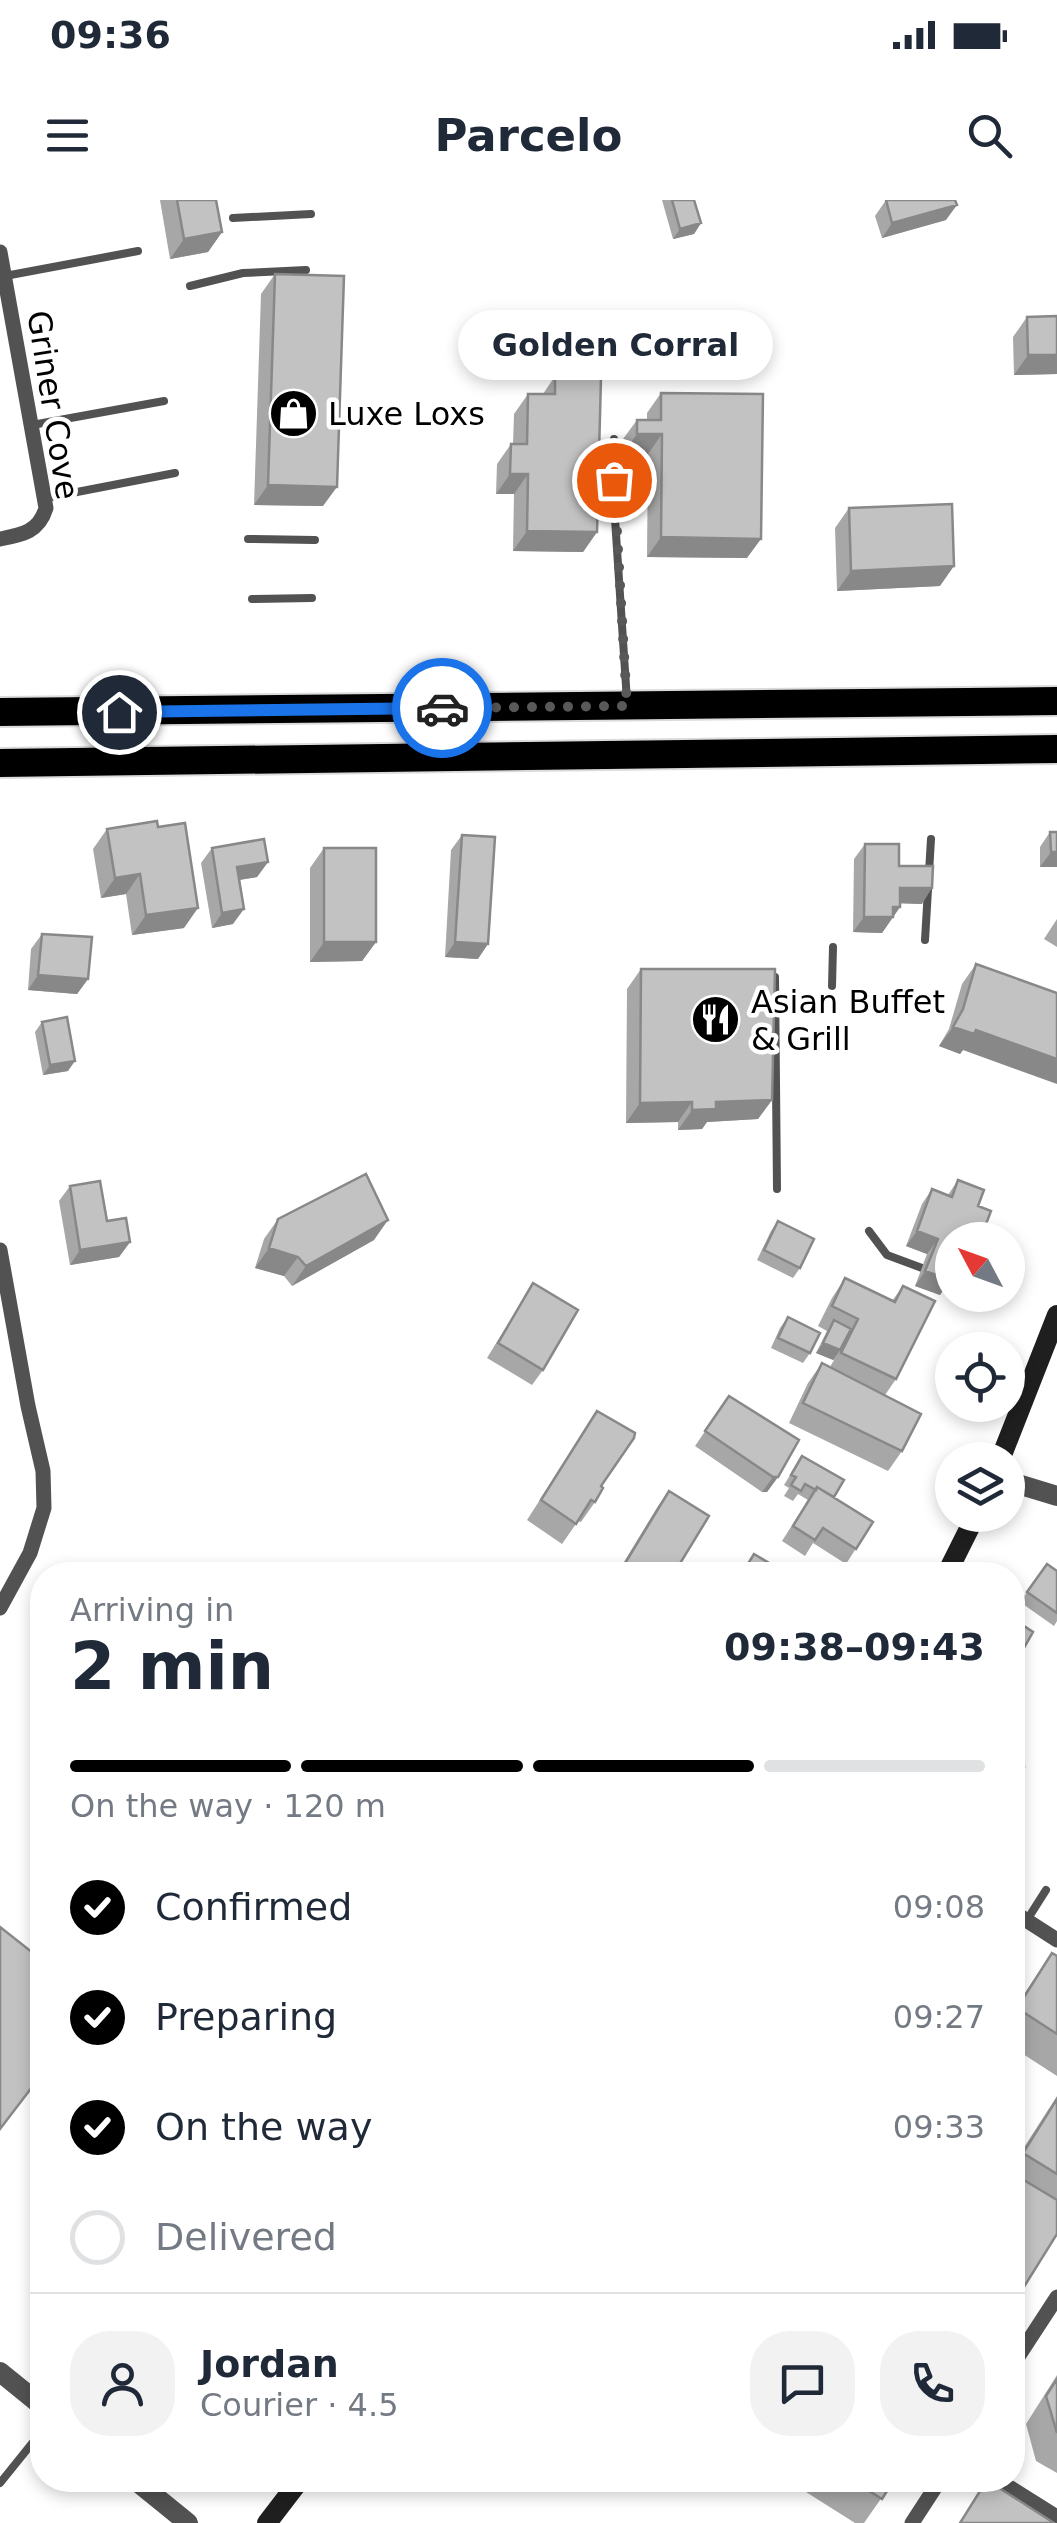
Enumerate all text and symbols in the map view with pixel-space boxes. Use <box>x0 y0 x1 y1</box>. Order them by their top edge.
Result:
text: 09:36 <box>50 13 171 57</box>
icon: menu <box>40 108 95 163</box>
icon: search <box>962 108 1017 163</box>
text: Parcelo <box>435 109 622 162</box>
street label: Griner Cove <box>19 308 87 502</box>
callout: Golden Corral <box>456 310 772 380</box>
text: Golden Corral <box>492 326 739 364</box>
shop icon: Luxe Loxs <box>267 388 319 440</box>
place label: Luxe Loxs <box>328 395 485 433</box>
pin <box>572 438 657 523</box>
icon: bag <box>587 453 642 508</box>
courier <box>392 658 492 758</box>
pin <box>77 670 162 755</box>
icon: car <box>415 681 470 736</box>
icon: home <box>92 685 147 740</box>
place label: Asian Buffet & Grill <box>751 983 945 1058</box>
restaurant icon: Asian Buffet & Grill <box>690 994 742 1046</box>
north arrow <box>935 1222 1025 1312</box>
map controls <box>935 1222 1025 1532</box>
button: locate <box>935 1332 1025 1422</box>
button: layers <box>935 1442 1025 1532</box>
text: Arriving in <box>70 1591 234 1629</box>
text: 09:38–09:43 <box>724 1625 985 1669</box>
text: 2 min <box>70 1629 274 1704</box>
text: On the way · 120 m <box>70 1787 386 1825</box>
icon: check <box>70 1880 125 1935</box>
text: Confirmed <box>155 1885 352 1929</box>
text: 09:08 <box>893 1888 985 1926</box>
icon: check <box>70 1990 125 2045</box>
text: Preparing <box>155 1995 337 2039</box>
text: 09:27 <box>893 1998 985 2036</box>
icon: check <box>70 2100 125 2155</box>
text: On the way <box>155 2105 372 2149</box>
text: 09:33 <box>893 2108 985 2146</box>
text: Delivered <box>155 2215 337 2259</box>
button: person <box>70 2331 175 2436</box>
button: chat <box>750 2331 855 2436</box>
button: phone <box>880 2331 985 2436</box>
text: Jordan <box>200 2342 339 2386</box>
text: Courier · 4.5 <box>200 2386 399 2424</box>

